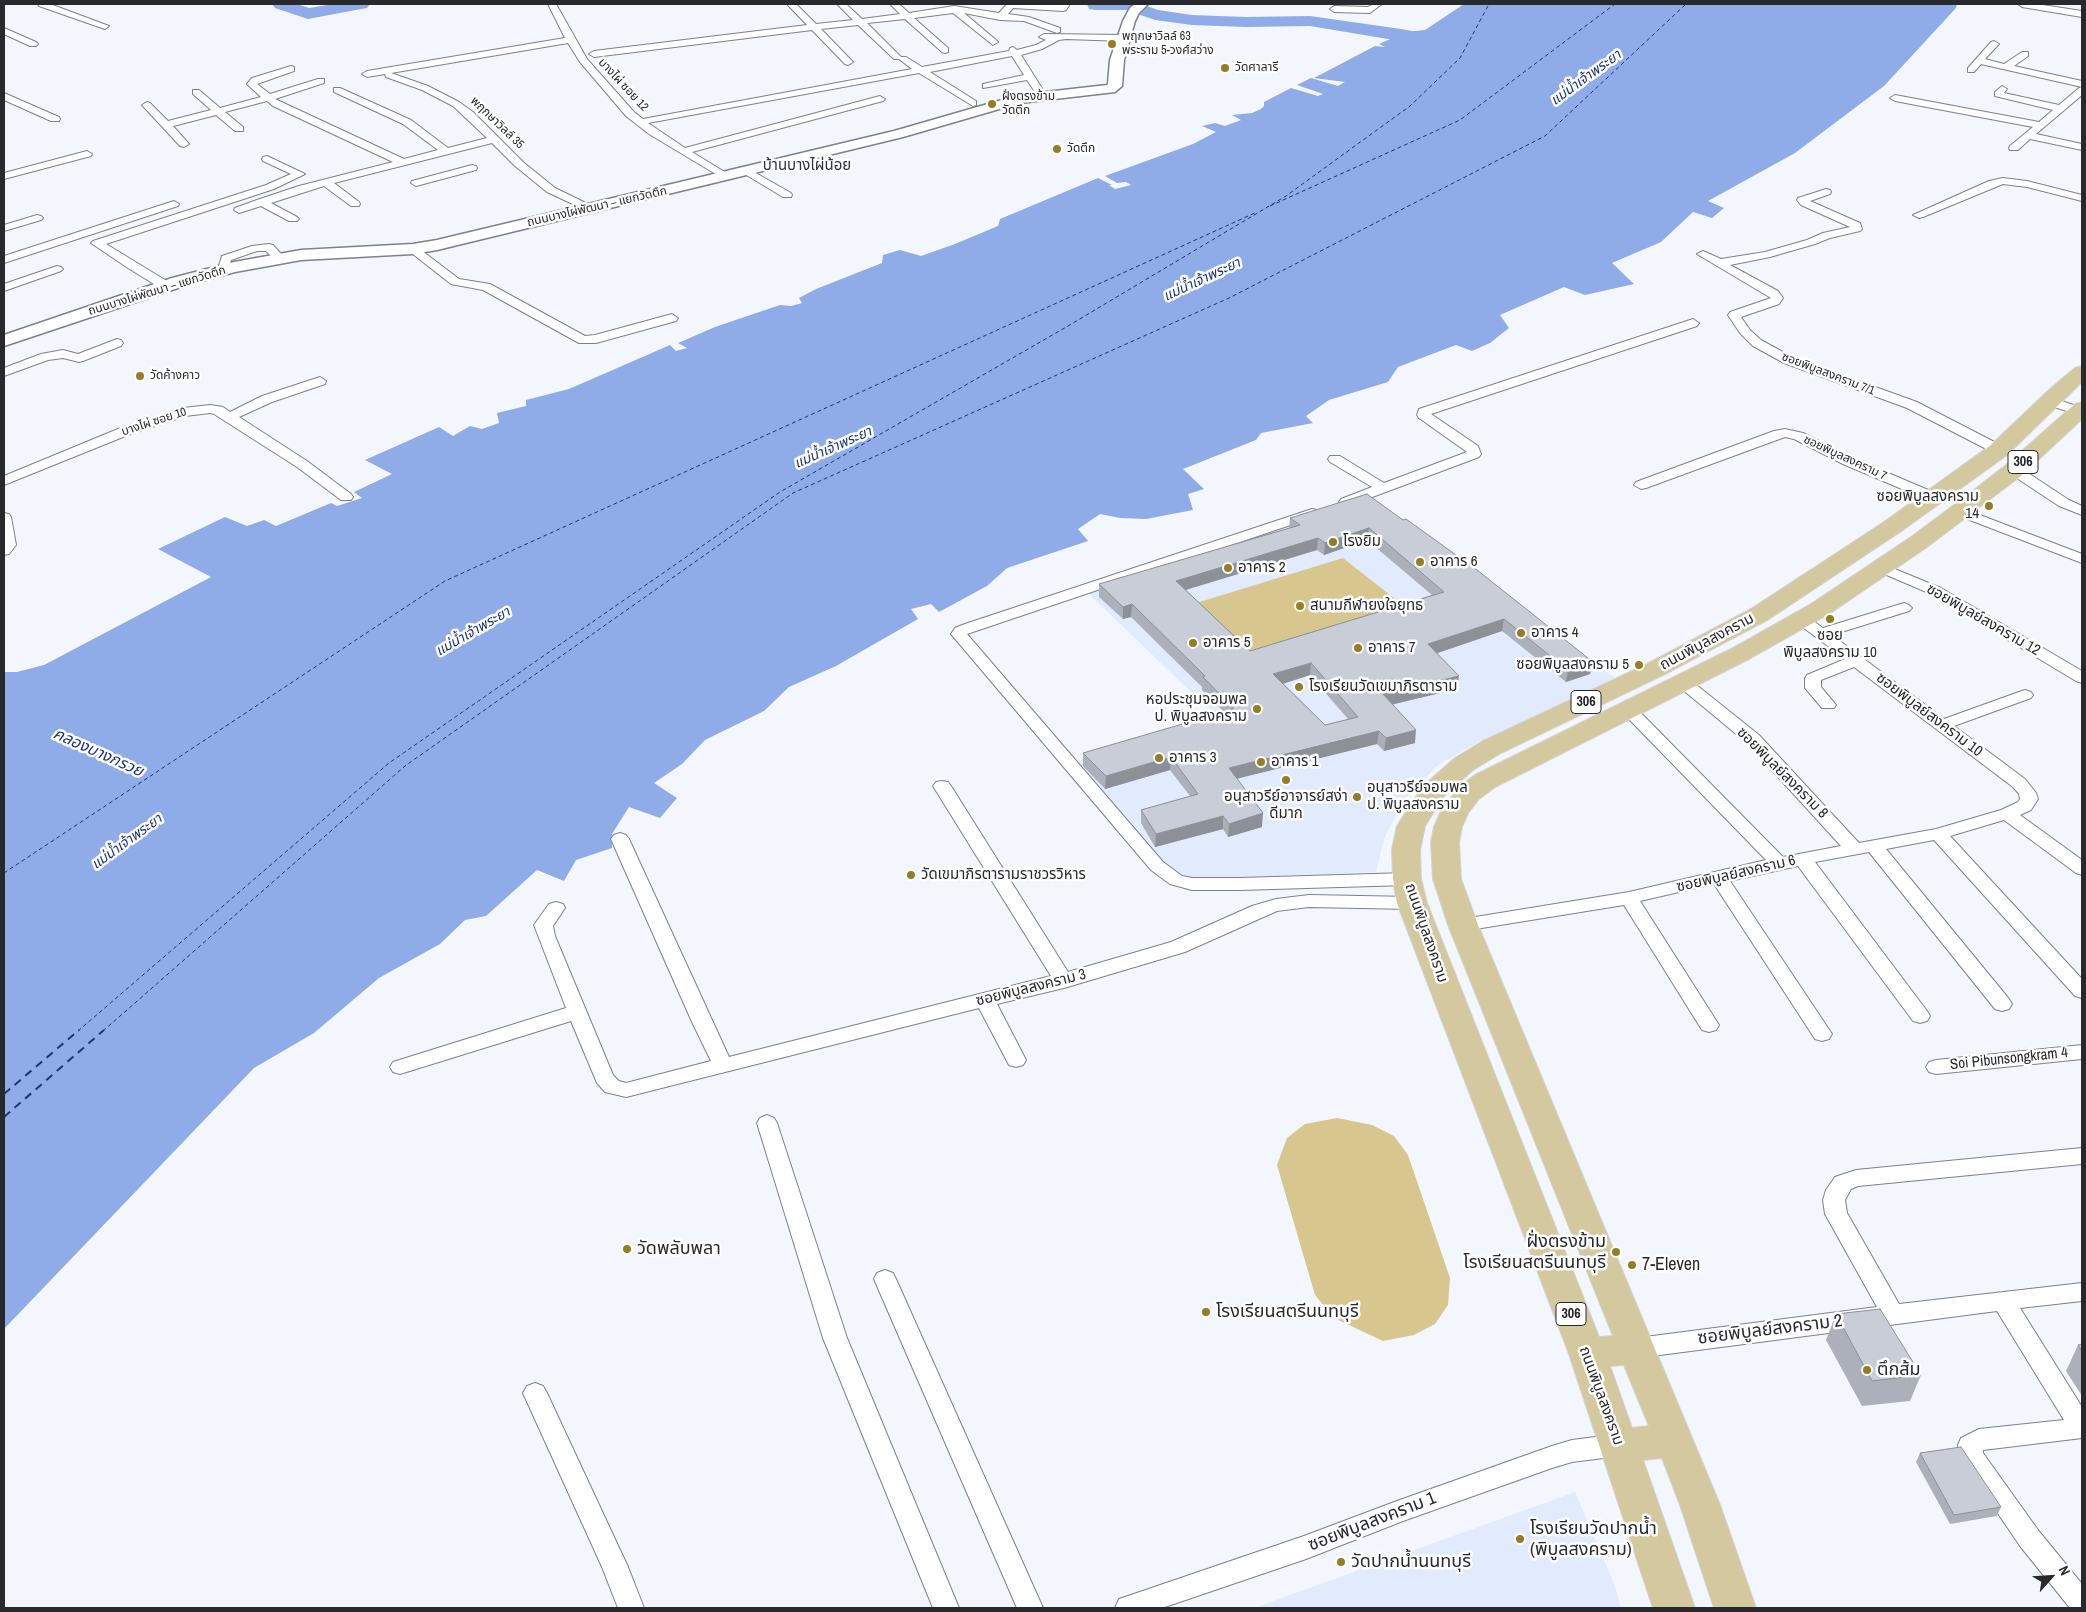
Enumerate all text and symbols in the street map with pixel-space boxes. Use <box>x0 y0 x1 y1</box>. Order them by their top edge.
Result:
place label: พฤกษาวิลล์ 63 พระราม 5-วงศ์สว่าง <box>1122 30 1214 58</box>
marker: พฤกษาวิลล์ 63 พระราม 5-วงศ์สว่าง <box>1106 38 1118 50</box>
water label: แม่น้ำเจ้าพระยา <box>1548 47 1624 109</box>
street label: บางไผ่ ซอย 12 <box>595 56 651 114</box>
place label: วัดศาลารี <box>1235 61 1278 75</box>
marker: วัดศาลารี <box>1219 62 1231 74</box>
place label: ฝั่งตรงข้าม วัดตึก <box>1002 90 1055 118</box>
street label: พฤกษาวิลล์ 35 <box>467 94 527 152</box>
marker: ฝั่งตรงข้าม วัดตึก <box>986 98 998 110</box>
place label: วัดตึก <box>1067 142 1095 156</box>
marker: วัดตึก <box>1051 143 1063 155</box>
district label: บ้านบางไผ่น้อย <box>763 157 851 175</box>
street label: ถนนบางไผ่พัฒนา – แยกวัดตึก <box>526 184 668 230</box>
water label: แม่น้ำเจ้าพระยา <box>1161 255 1243 305</box>
street label: ถนนบางไผ่พัฒนา – แยกวัดตึก <box>86 263 228 319</box>
street label: ซอยพิบูลสงคราม 7/1 <box>1780 350 1876 398</box>
place label: วัดค้างคาว <box>150 369 200 383</box>
marker: วัดค้างคาว <box>134 370 146 382</box>
street label: บางไผ่ ซอย 10 <box>120 405 188 439</box>
water label: แม่น้ำเจ้าพระยา <box>792 423 874 473</box>
street label: ซอยพิบูลสงคราม 7 <box>1801 432 1889 484</box>
road number: 306 <box>2008 451 2038 474</box>
place label: ซอยพิบูลสงคราม 14 <box>1877 488 1979 523</box>
marker: ซอยพิบูลสงคราม 14 <box>1983 500 1995 512</box>
place label: โรงยิม <box>1343 533 1381 551</box>
marker: โรงยิม <box>1327 536 1339 548</box>
place label: อาคาร 6 <box>1430 553 1478 571</box>
marker: อาคาร 6 <box>1414 556 1426 568</box>
place label: อาคาร 2 <box>1238 559 1286 577</box>
marker: อาคาร 2 <box>1222 562 1234 574</box>
street label: ซอยพิบูลย์สงคราม 12 <box>1923 580 2043 660</box>
place label: สนามกีฬายงใจยุทธ <box>1310 597 1423 615</box>
marker: สนามกีฬายงใจยุทธ <box>1294 600 1306 612</box>
water label: แม่น้ำเจ้าพระยา <box>433 604 513 660</box>
street label: ถนนพิบูลสงคราม <box>1657 610 1757 674</box>
marker: ซอย พิบูลสงคราม 10 <box>1824 613 1836 625</box>
place label: อาคาร 4 <box>1531 624 1579 642</box>
marker: อาคาร 4 <box>1515 627 1527 639</box>
place label: ซอย พิบูลสงคราม 10 <box>1783 627 1877 662</box>
place label: อาคาร 5 <box>1203 634 1251 652</box>
marker: อาคาร 5 <box>1187 637 1199 649</box>
place label: อาคาร 7 <box>1368 639 1416 657</box>
marker: อาคาร 7 <box>1352 642 1364 654</box>
place label: ซอยพิบูลสงคราม 5 <box>1516 656 1629 674</box>
marker: ซอยพิบูลสงคราม 5 <box>1633 659 1645 671</box>
street label: ซอยพิบูลย์สงคราม 10 <box>1872 669 1986 761</box>
place label: โรงเรียนวัดเขมาภิรตาราม <box>1309 678 1458 696</box>
marker: โรงเรียนวัดเขมาภิรตาราม <box>1293 681 1305 693</box>
road number: 306 <box>1571 690 1601 714</box>
place label: หอประชุมจอมพล ป. พิบูลสงคราม <box>1146 691 1247 726</box>
marker: หอประชุมจอมพล ป. พิบูลสงคราม <box>1251 703 1263 715</box>
street label: ซอยพิบูลย์สงคราม 8 <box>1733 724 1831 822</box>
water label: คลองบางกรวย <box>50 725 146 781</box>
place label: อาคาร 3 <box>1169 749 1217 767</box>
marker: อาคาร 3 <box>1153 752 1165 764</box>
place label: อาคาร 1 <box>1271 753 1319 771</box>
marker: อาคาร 1 <box>1255 756 1267 768</box>
marker: อนุสาวรีย์อาจารย์สง่า ดีมาก <box>1280 774 1292 786</box>
place label: อนุสาวรีย์จอมพล ป. พิบูลสงคราม <box>1367 779 1468 814</box>
place label: อนุสาวรีย์อาจารย์สง่า ดีมาก <box>1224 788 1348 823</box>
marker: อนุสาวรีย์จอมพล ป. พิบูลสงคราม <box>1351 791 1363 803</box>
water label: แม่น้ำเจ้าพระยา <box>89 811 165 873</box>
street label: ซอยพิบูลย์สงคราม 6 <box>1675 852 1797 896</box>
place label: วัดเขมาภิรตารามราชวรวิหาร <box>921 866 1086 884</box>
marker: วัดเขมาภิรตารามราชวรวิหาร <box>905 869 917 881</box>
street label: ถนนพิบูลสงคราม <box>1401 881 1451 985</box>
street label: ซอยพิบูลสงคราม 3 <box>974 966 1088 1010</box>
street label: Soi Pibunsongkram 4 <box>1949 1044 2069 1074</box>
place label: ฝั่งตรงข้าม โรงเรียนสตรีนนทบุรี <box>1463 1231 1606 1274</box>
place label: วัดพลับพลา <box>637 1238 721 1260</box>
marker: วัดพลับพลา <box>621 1243 633 1255</box>
marker: ฝั่งตรงข้าม โรงเรียนสตรีนนทบุรี <box>1610 1246 1622 1258</box>
place label: 7-Eleven <box>1642 1254 1700 1276</box>
marker: 7-Eleven <box>1626 1259 1638 1271</box>
place label: โรงเรียนสตรีนนทบุรี <box>1216 1301 1359 1323</box>
road number: 306 <box>1556 1302 1586 1326</box>
marker: โรงเรียนสตรีนนทบุรี <box>1200 1306 1212 1318</box>
street label: ซอยพิบูลย์สงคราม 2 <box>1696 1310 1844 1350</box>
street label: ถนนพิบูลสงคราม <box>1575 1344 1627 1448</box>
place label: ตึกส้ม <box>1877 1359 1921 1381</box>
marker: ตึกส้ม <box>1861 1364 1873 1376</box>
street label: ซอยพิบูลสงคราม 1 <box>1305 1488 1439 1556</box>
place label: โรงเรียนวัดปากน้ำ (พิบูลสงคราม) <box>1530 1518 1657 1560</box>
marker: โรงเรียนวัดปากน้ำ (พิบูลสงคราม) <box>1514 1533 1526 1545</box>
place label: วัดปากน้ำนนทบุรี <box>1351 1551 1471 1573</box>
north arrow <box>2026 1552 2076 1602</box>
marker: วัดปากน้ำนนทบุรี <box>1335 1556 1347 1568</box>
text: N <box>2055 1563 2074 1578</box>

